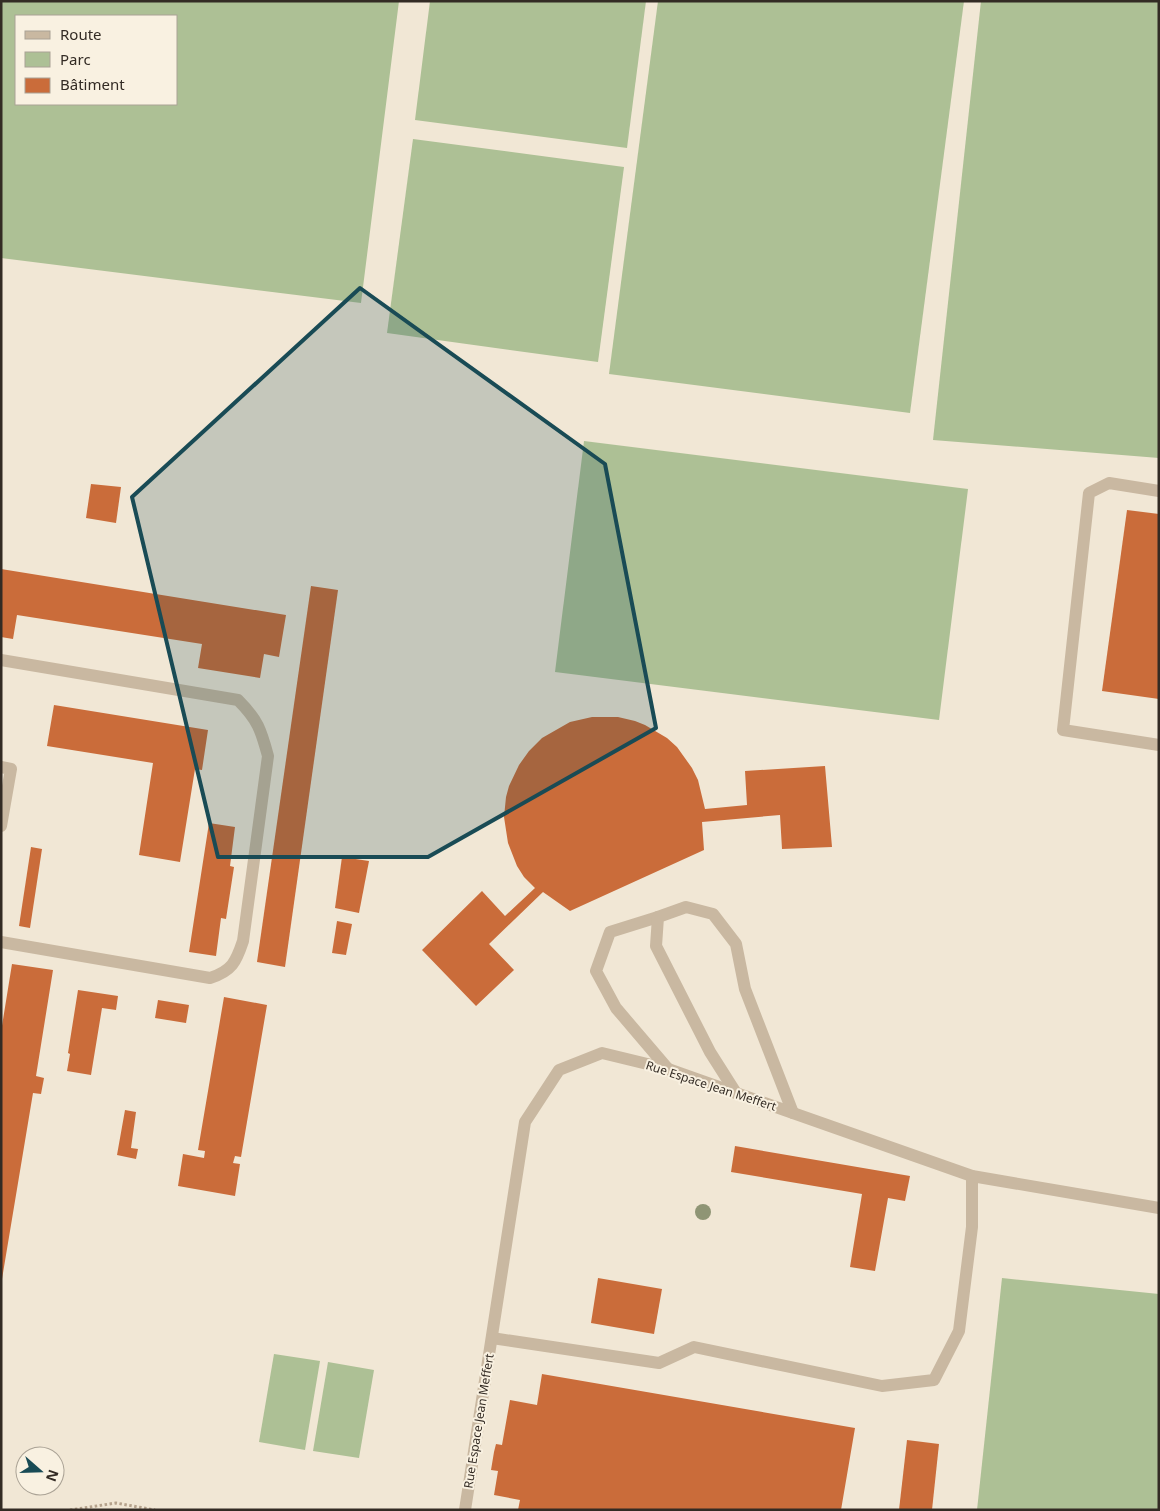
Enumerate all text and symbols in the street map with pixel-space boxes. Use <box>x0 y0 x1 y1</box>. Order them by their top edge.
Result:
legend <box>15 15 178 105</box>
text: Route <box>60 24 102 44</box>
text: Parc <box>60 49 91 69</box>
text: Bâtiment <box>60 74 125 94</box>
street label: Rue Espace Jean Meffert <box>644 1056 779 1115</box>
street label: Rue Espace Jean Meffert <box>459 1352 498 1490</box>
north arrow <box>15 1446 65 1496</box>
text: N <box>42 1467 64 1484</box>

